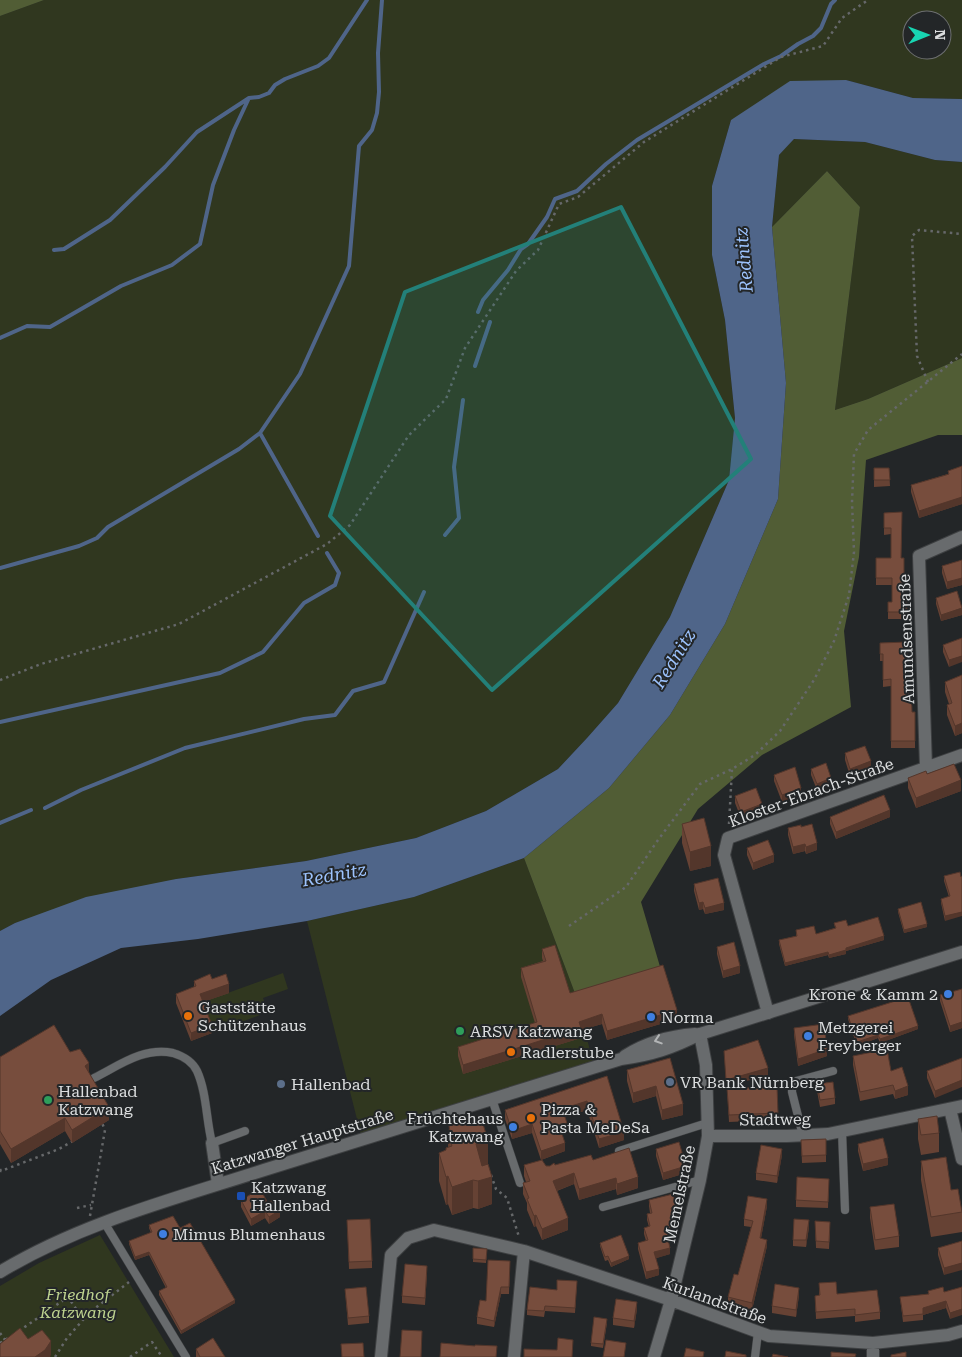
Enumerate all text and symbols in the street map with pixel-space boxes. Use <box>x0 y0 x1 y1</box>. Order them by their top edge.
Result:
north arrow <box>902 10 952 60</box>
text: N <box>932 29 948 41</box>
water label: Rednitz <box>730 227 757 294</box>
street label: Amundsenstraße <box>895 573 918 704</box>
water label: Rednitz <box>647 626 700 693</box>
street label: Kloster-Ebrach-Straße <box>726 754 896 831</box>
water label: Rednitz <box>299 859 368 891</box>
place label: Krone & Kamm 2 <box>809 985 938 1004</box>
marker: Krone & Kamm 2 <box>942 988 954 1000</box>
place label: Gaststätte Schützenhaus <box>198 998 307 1035</box>
place label: Norma <box>661 1008 714 1027</box>
marker: Gaststätte Schützenhaus <box>182 1010 194 1022</box>
marker: Norma <box>645 1011 657 1023</box>
place label: Metzgerei Freyberger <box>818 1018 902 1055</box>
place label: ARSV Katzwang <box>470 1022 593 1041</box>
marker: ARSV Katzwang <box>454 1025 466 1037</box>
marker: Metzgerei Freyberger <box>802 1030 814 1042</box>
one-way arrow <box>655 1034 663 1044</box>
place label: Radlerstube <box>521 1043 614 1062</box>
marker: Radlerstube <box>505 1046 517 1058</box>
place label: VR Bank Nürnberg <box>680 1073 825 1092</box>
place label: Hallenbad <box>291 1075 371 1094</box>
marker: VR Bank Nürnberg <box>664 1076 676 1088</box>
marker: Hallenbad <box>275 1078 287 1090</box>
place label: Hallenbad Katzwang <box>58 1082 138 1119</box>
marker: Hallenbad Katzwang <box>42 1094 54 1106</box>
place label: Pizza & Pasta MeDeSa <box>541 1100 650 1137</box>
street label: Katzwanger Hauptstraße <box>209 1105 396 1178</box>
place label: Früchtehaus Katzwang <box>407 1109 504 1146</box>
street label: Stadtweg <box>739 1109 812 1130</box>
marker: Pizza & Pasta MeDeSa <box>525 1112 537 1124</box>
marker: Früchtehaus Katzwang <box>507 1121 519 1133</box>
street label: Memelstraße <box>660 1143 699 1245</box>
place label: Katzwang Hallenbad <box>251 1178 331 1215</box>
marker: Katzwang Hallenbad <box>235 1190 247 1202</box>
place label: Mimus Blumenhaus <box>173 1225 325 1244</box>
marker: Mimus Blumenhaus <box>157 1228 169 1240</box>
street label: Kurlandstraße <box>660 1273 770 1328</box>
park label: Friedhof Katzwang <box>39 1285 116 1322</box>

